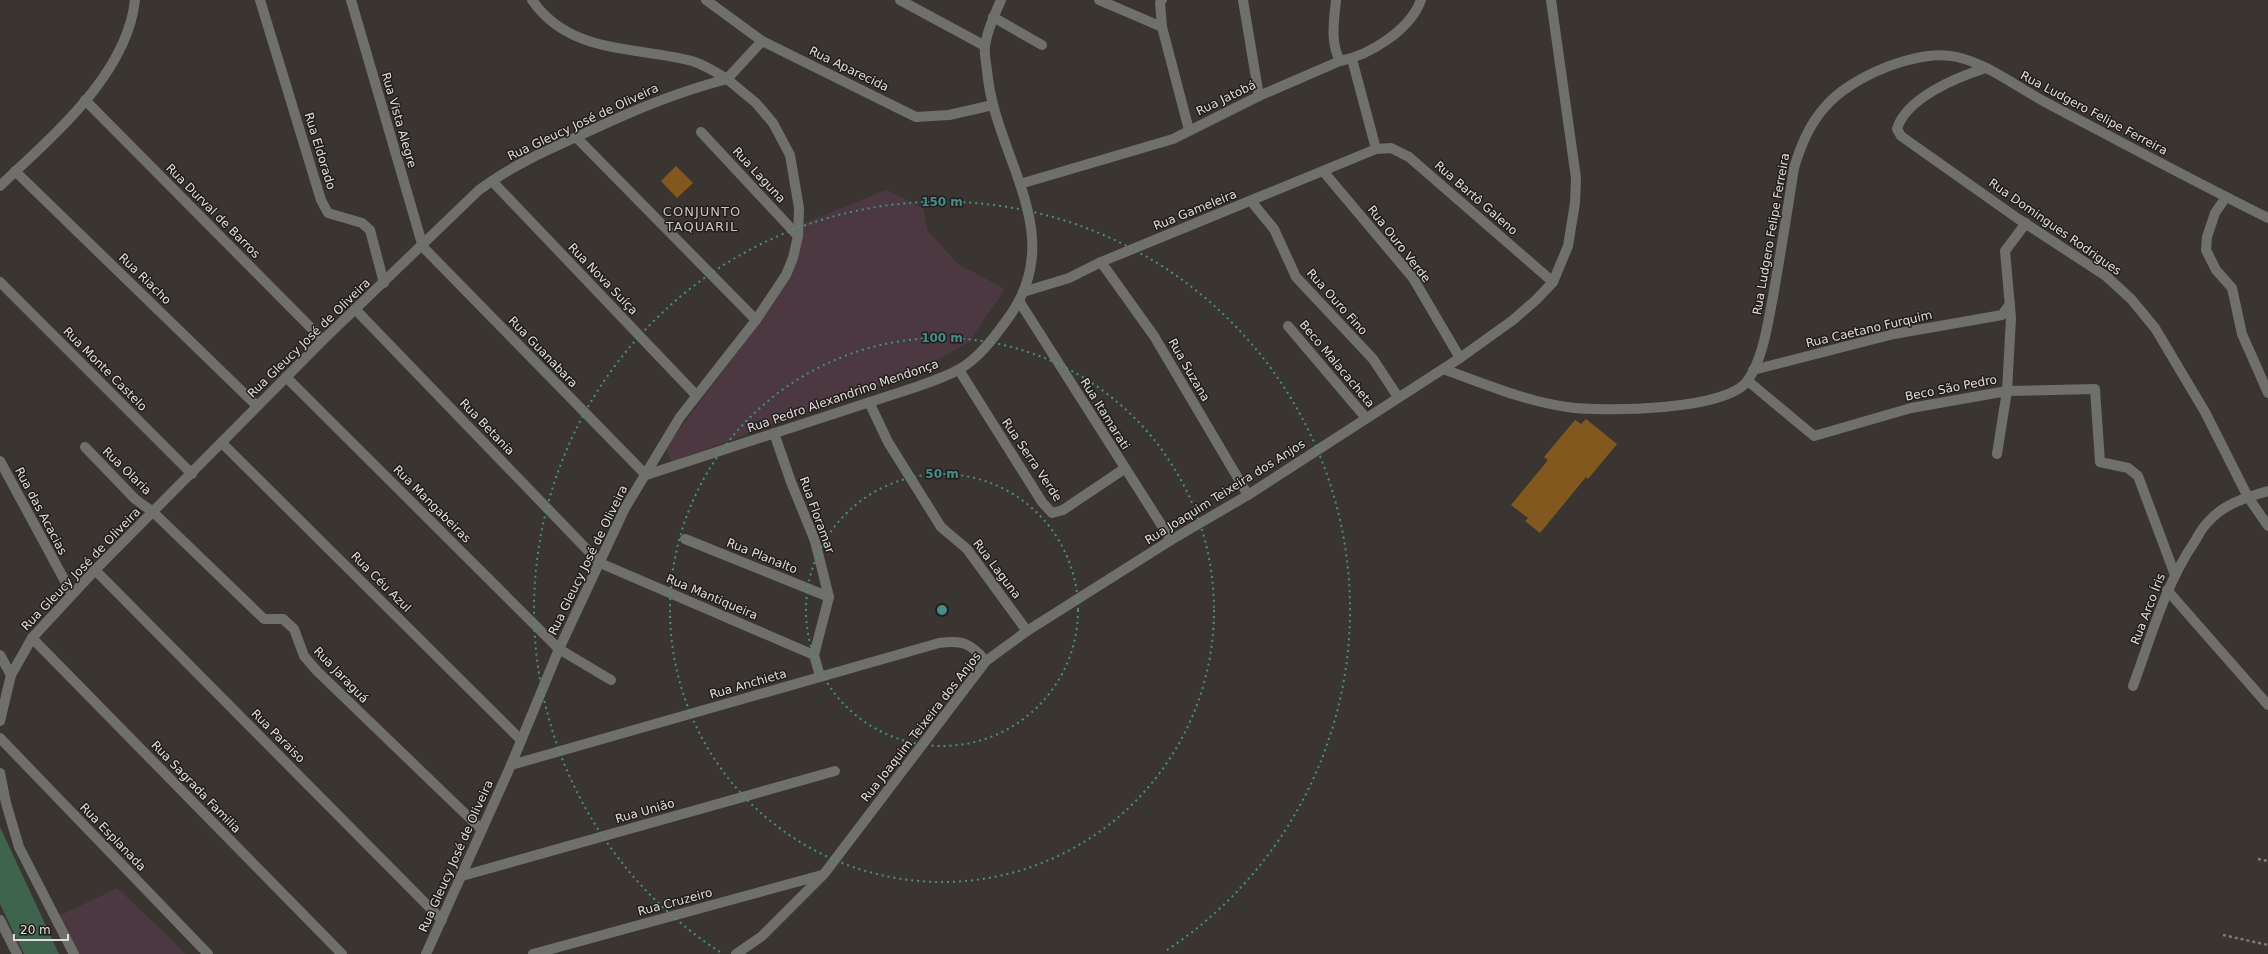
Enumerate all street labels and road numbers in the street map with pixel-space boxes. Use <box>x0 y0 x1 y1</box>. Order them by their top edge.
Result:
street label: Rua Aparecida <box>807 44 891 94</box>
street label: Rua Ludgero Felipe Ferreira <box>2018 68 2170 158</box>
street label: Rua Vista Alegre <box>379 71 419 169</box>
street label: Rua Jatobá <box>1194 78 1258 118</box>
street label: Rua Gleucy José de Oliveira <box>505 81 661 163</box>
street label: Rua Eldorado <box>302 111 338 191</box>
street label: Rua Laguna <box>730 144 788 206</box>
street label: Rua Ludgero Felipe Ferreira <box>1750 152 1792 316</box>
street label: Rua Bartô Galeno <box>1432 158 1520 238</box>
street label: Rua Durval de Barros <box>163 161 263 261</box>
street label: Rua Domingues Rodrigues <box>1986 176 2124 278</box>
street label: Rua Gameleira <box>1151 187 1239 233</box>
street label: Rua Ouro Verde <box>1365 203 1433 285</box>
street label: Rua Nova Suíça <box>565 240 641 318</box>
street label: Rua Riacho <box>116 251 174 307</box>
street label: Rua Ouro Fino <box>1304 266 1370 338</box>
street label: Rua Gleucy José de Oliveira <box>245 276 373 400</box>
street label: Rua Caetano Furquim <box>1804 308 1934 350</box>
street label: Rua Guanabara <box>506 314 580 390</box>
street label: Beco Malacacheta <box>1296 318 1378 410</box>
street label: Rua Monte Castelo <box>60 324 150 414</box>
street label: Rua Suzana <box>1165 336 1213 404</box>
street label: Rua Pedro Alexandrino Mendonça <box>745 357 941 435</box>
street label: Beco São Pedro <box>1904 372 1998 404</box>
street label: Rua Itamarati <box>1077 376 1133 452</box>
street label: Rua Betania <box>457 396 517 458</box>
street label: Rua Serra Verde <box>999 416 1065 504</box>
street label: Rua Joaquim Teixeira dos Anjos <box>1142 437 1308 547</box>
street label: Rua Olaria <box>100 444 154 498</box>
street label: Rua Mangabeiras <box>390 462 474 546</box>
street label: Rua das Acacias <box>12 465 70 557</box>
street label: Rua Floramar <box>797 475 837 555</box>
street label: Rua Gleucy José de Oliveira <box>546 483 630 637</box>
street label: Rua Gleucy José de Oliveira <box>19 505 143 633</box>
street label: Rua Planalto <box>725 535 799 577</box>
street label: Rua Laguna <box>970 537 1024 601</box>
street label: Rua Céu Azul <box>348 549 414 615</box>
street label: Rua Mantiqueira <box>664 571 760 623</box>
street label: Rua Arco Íris <box>2127 571 2168 647</box>
street label: Rua Jaraguá <box>311 644 371 706</box>
street label: Rua Joaquim Teixeira dos Anjos <box>858 649 984 805</box>
street label: Rua Anchieta <box>708 666 788 702</box>
street label: Rua Paraiso <box>248 706 308 766</box>
street label: Rua Sagrada Familia <box>148 738 244 836</box>
street label: Rua Gleucy José de Oliveira <box>416 778 496 934</box>
street label: Rua União <box>614 796 676 826</box>
street label: Rua Esplanada <box>77 800 149 874</box>
street label: Rua Cruzeiro <box>636 885 714 919</box>

